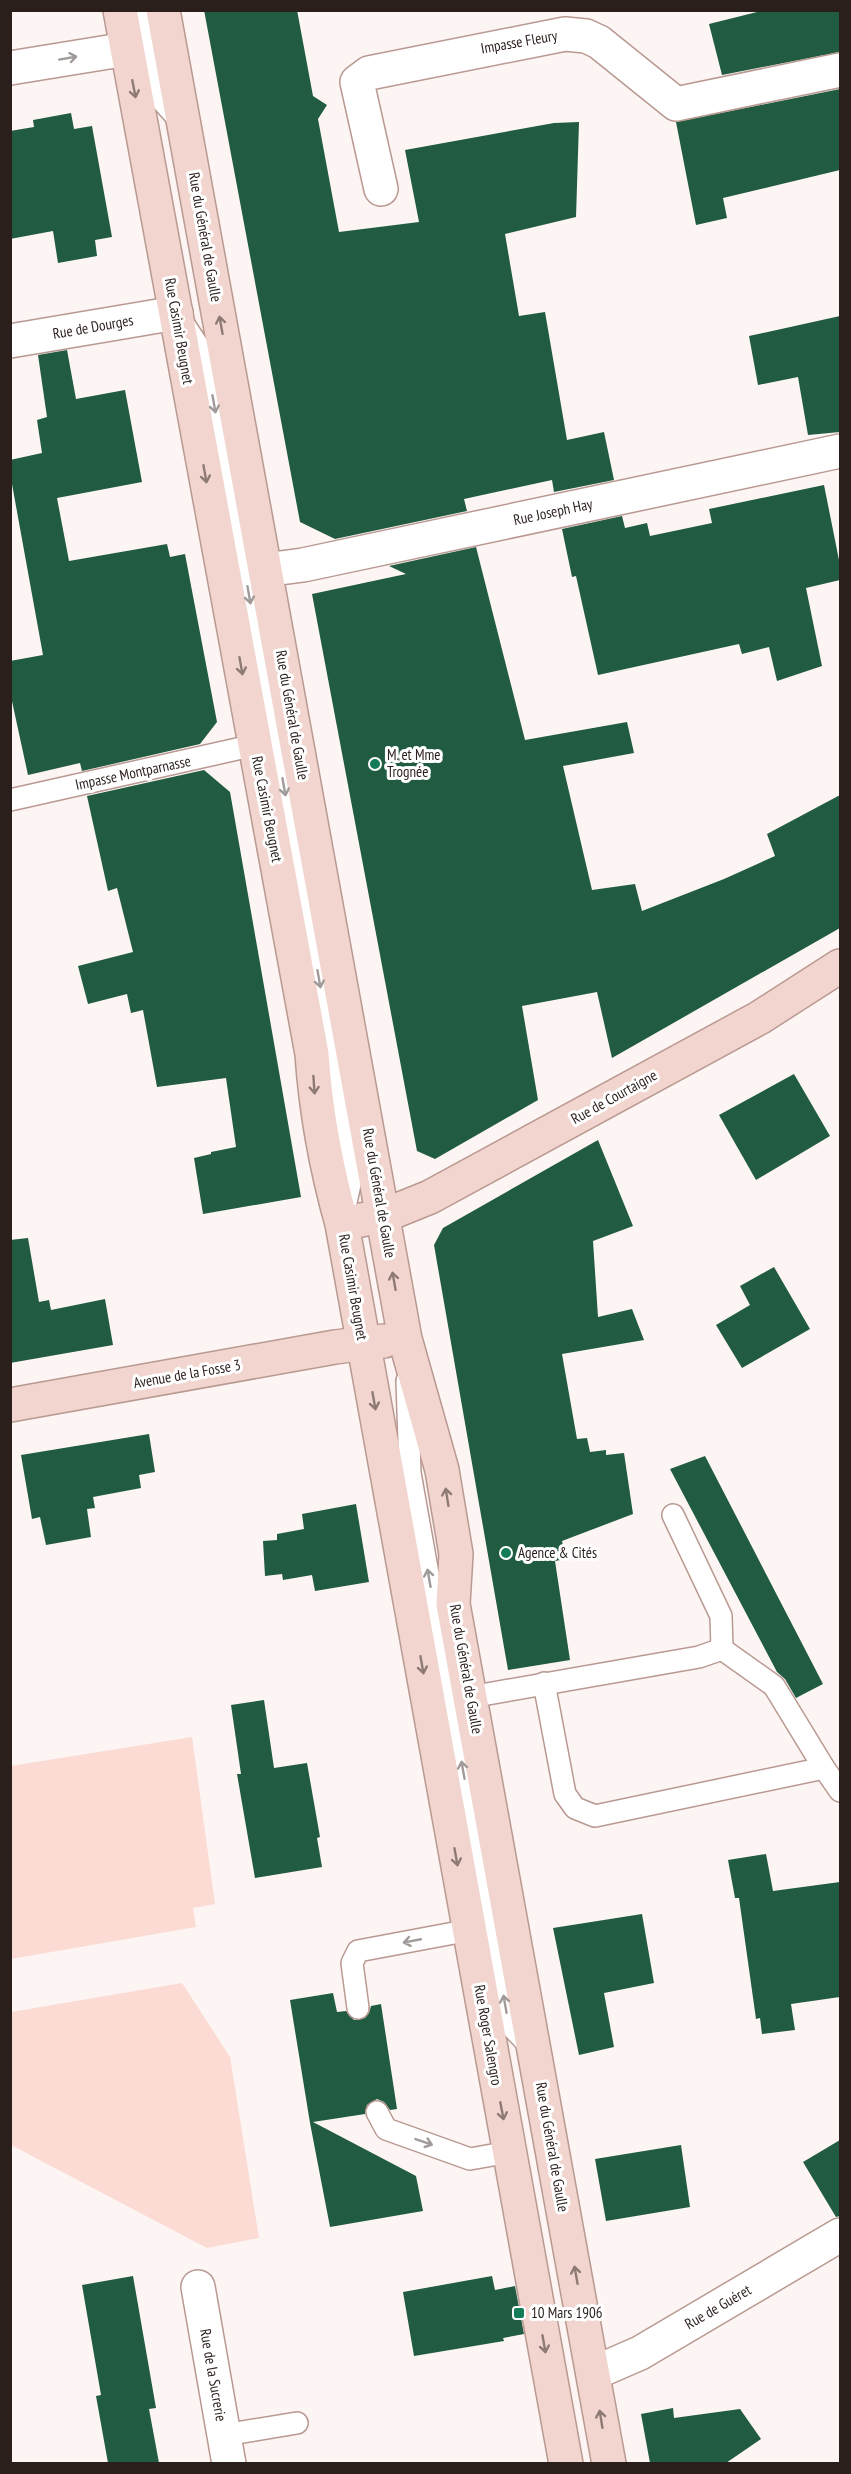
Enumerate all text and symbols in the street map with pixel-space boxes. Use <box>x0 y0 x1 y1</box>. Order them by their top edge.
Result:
street label: Impasse Fleury <box>479 25 559 58</box>
one-way arrow <box>58 52 77 63</box>
one-way arrow <box>129 78 140 98</box>
street label: Rue du Général de Gaulle <box>185 171 226 303</box>
street label: Rue Casimir Beugnet <box>161 276 198 386</box>
street label: Rue de Dourges <box>51 310 135 343</box>
one-way arrow <box>215 316 226 335</box>
one-way arrow <box>209 393 220 413</box>
one-way arrow <box>200 463 211 483</box>
street label: Rue Joseph Hay <box>512 494 595 529</box>
one-way arrow <box>244 585 255 605</box>
street label: Rue du Général de Gaulle <box>272 649 313 781</box>
one-way arrow <box>235 655 246 675</box>
place label: M. et Mme Trognée <box>387 745 440 781</box>
street label: Impasse Montparnasse <box>73 751 192 794</box>
street label: Rue Casimir Beugnet <box>248 754 287 864</box>
marker: M. et Mme Trognée <box>368 757 382 771</box>
one-way arrow <box>279 777 290 797</box>
one-way arrow <box>314 969 325 988</box>
street label: Rue de Courtaigne <box>567 1065 660 1128</box>
one-way arrow <box>309 1074 320 1094</box>
street label: Rue du Général de Gaulle <box>359 1127 400 1259</box>
street label: Rue Casimir Beugnet <box>335 1232 372 1342</box>
one-way arrow <box>389 1272 400 1292</box>
street label: Avenue de la Fosse 3 <box>132 1355 242 1392</box>
one-way arrow <box>369 1390 380 1410</box>
one-way arrow <box>441 1487 452 1507</box>
place label: Agence & Cités <box>518 1543 597 1562</box>
marker: Agence & Cités <box>499 1546 513 1560</box>
one-way arrow <box>423 1569 434 1589</box>
street label: Rue du Général de Gaulle <box>446 1603 487 1735</box>
one-way arrow <box>417 1654 428 1674</box>
one-way arrow <box>458 1761 469 1781</box>
one-way arrow <box>451 1846 462 1866</box>
one-way arrow <box>403 1936 422 1947</box>
street label: Rue Roger Salengro <box>470 1983 507 2087</box>
one-way arrow <box>499 1994 510 2014</box>
street label: Rue du Général de Gaulle <box>532 2081 573 2213</box>
one-way arrow <box>497 2100 508 2120</box>
one-way arrow <box>414 2138 432 2149</box>
one-way arrow <box>570 2265 581 2285</box>
street label: Rue de Guéret <box>681 2280 754 2333</box>
place label: 10 Mars 1906 <box>531 2303 603 2322</box>
marker: 10 Mars 1906 <box>512 2306 526 2320</box>
street label: Rue de la Sucrerie <box>196 2327 231 2423</box>
one-way arrow <box>539 2334 550 2353</box>
one-way arrow <box>595 2409 606 2429</box>

